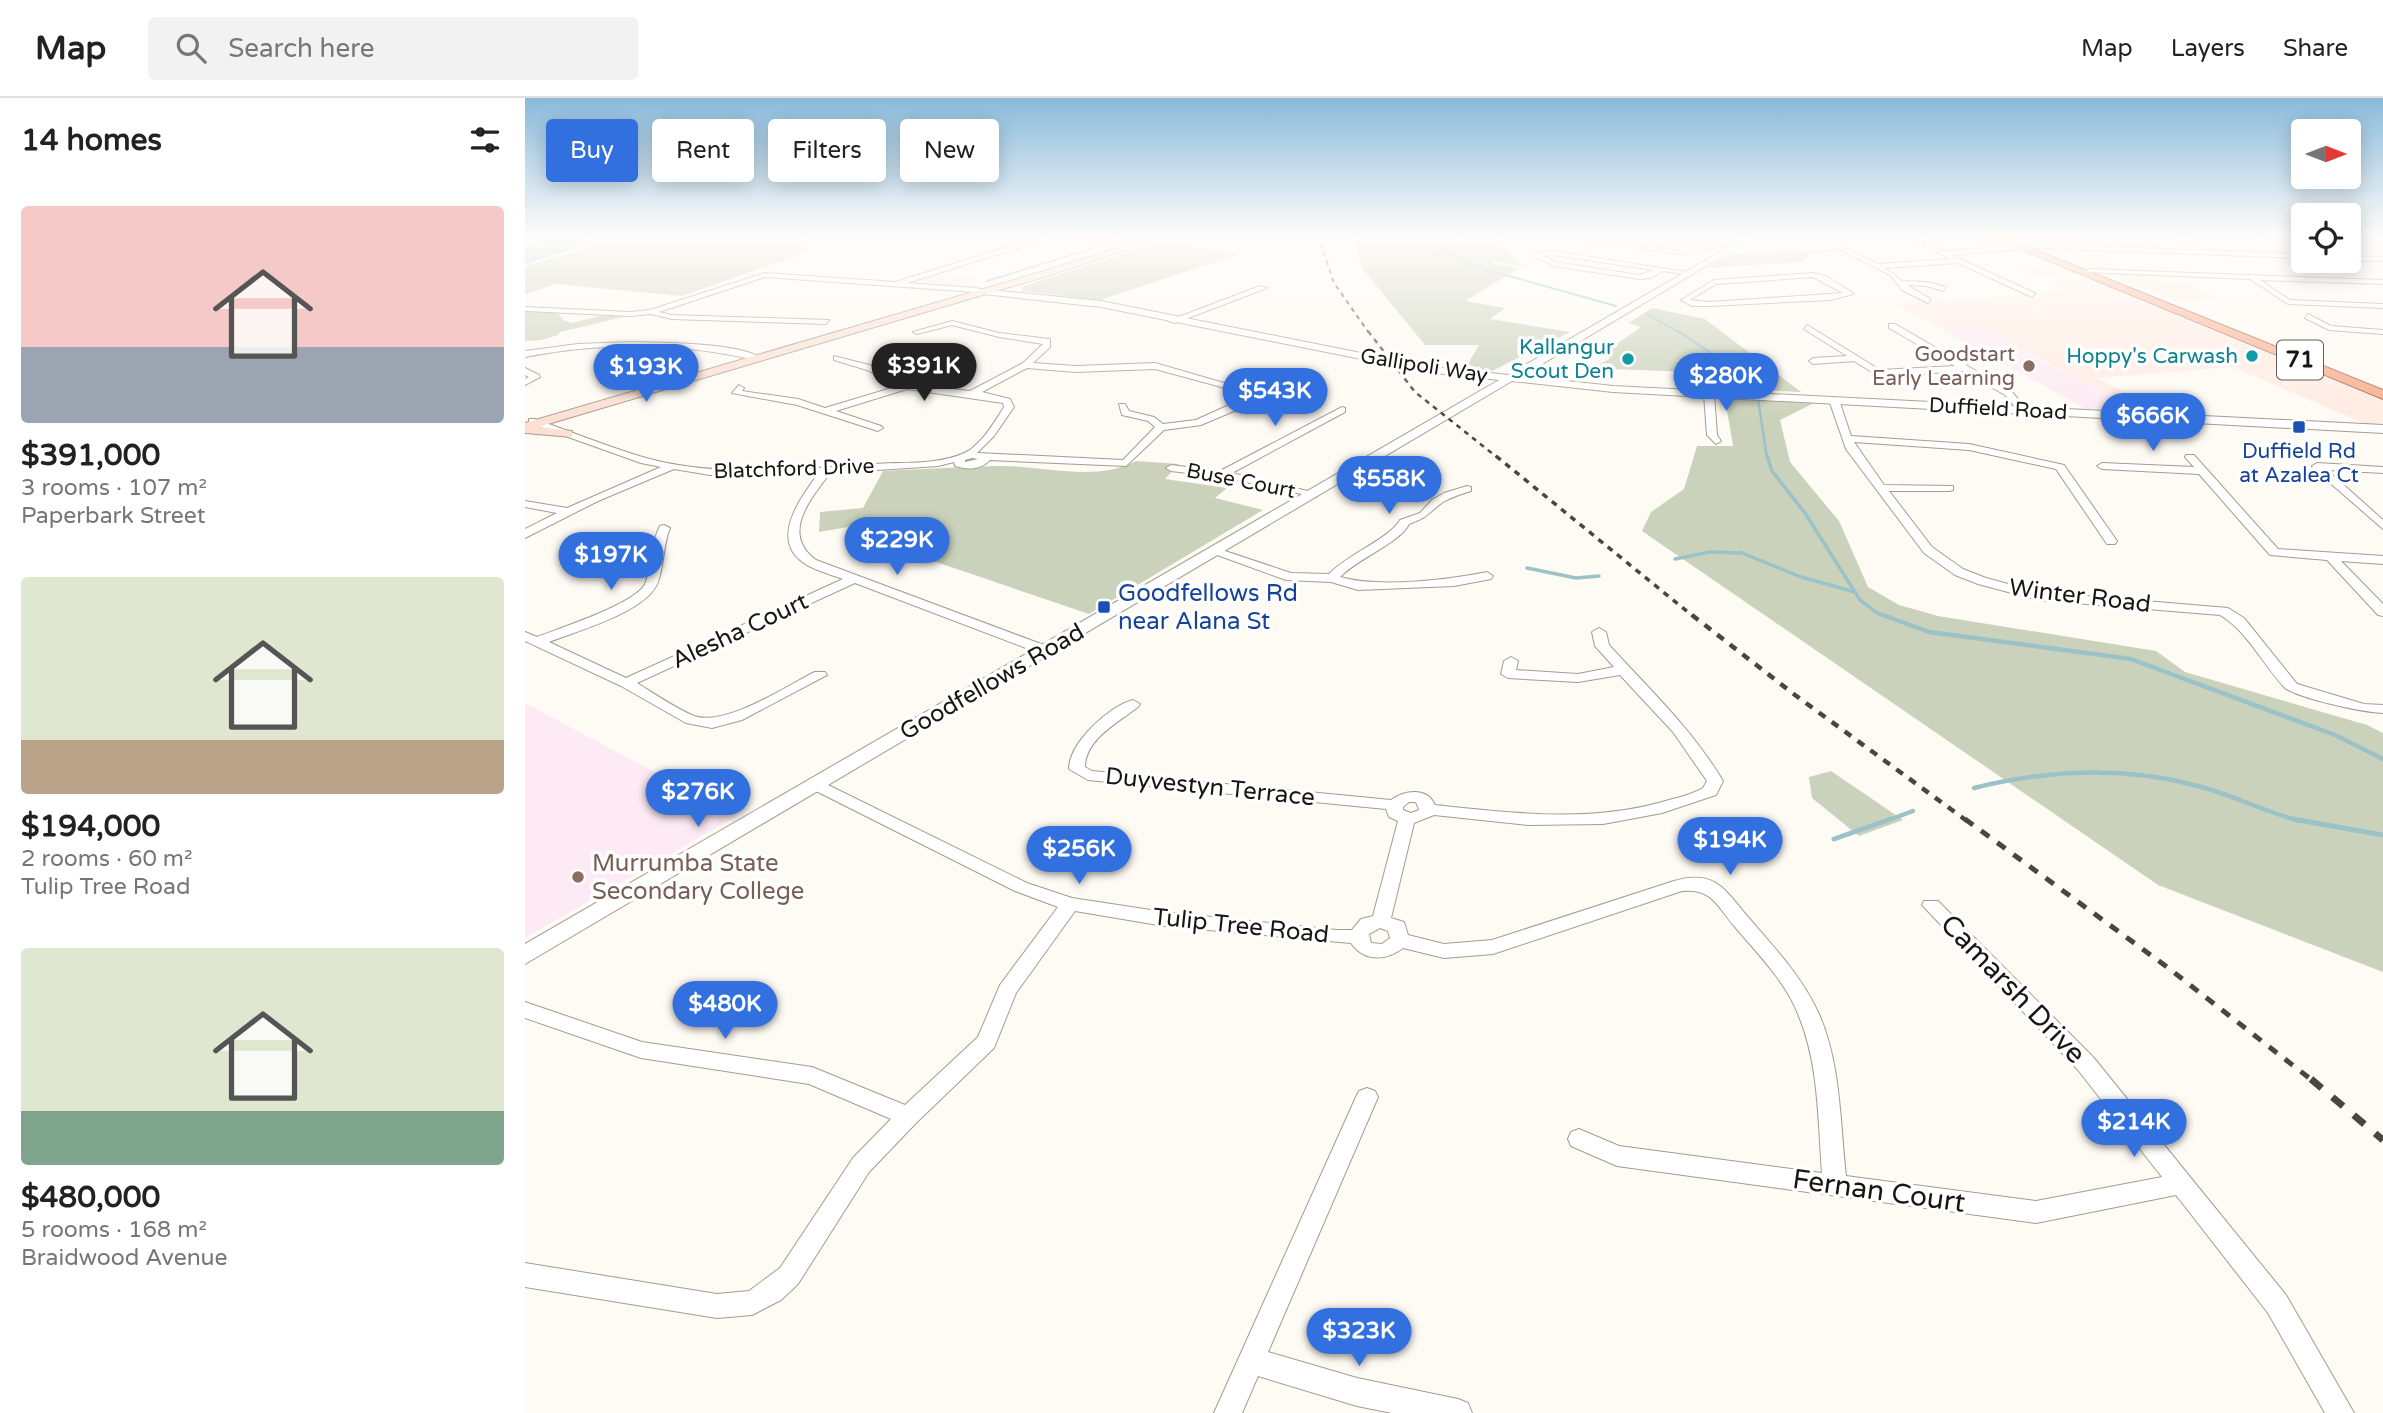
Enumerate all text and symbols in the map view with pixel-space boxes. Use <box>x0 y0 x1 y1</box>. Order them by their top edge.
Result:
search box <box>148 17 638 80</box>
text: Map <box>35 29 106 68</box>
icon: search <box>172 29 210 67</box>
text: Search here <box>228 33 374 64</box>
text: Map <box>2081 34 2133 63</box>
text: Layers <box>2171 34 2245 63</box>
text: Share <box>2283 34 2348 63</box>
chip: Buy <box>546 119 638 182</box>
chip: Rent <box>652 119 754 182</box>
chip: Filters <box>768 119 886 182</box>
chip: New <box>900 119 999 182</box>
north arrow <box>2291 119 2361 189</box>
map controls <box>2291 119 2361 273</box>
icon: filters <box>466 121 504 159</box>
text: 14 homes <box>21 122 162 159</box>
button: locate <box>2291 203 2361 273</box>
icon: home <box>200 251 326 377</box>
place label: Kallangur Scout Den <box>1511 335 1614 384</box>
road number: 71 <box>2277 341 2323 380</box>
place label: Goodstart Early Learning <box>1872 342 2015 391</box>
pin: $193K <box>597 344 695 404</box>
pin: $391K <box>875 344 973 403</box>
street label: Gallipoli Way <box>1359 344 1489 388</box>
place label: Hoppy's Carwash <box>2066 344 2238 369</box>
marker: Hoppy's Carwash <box>2244 348 2260 364</box>
marker: Kallangur Scout Den <box>1620 351 1636 367</box>
text: $391K <box>888 352 960 380</box>
text: $193K <box>610 353 682 381</box>
pin: $280K <box>1677 354 1775 413</box>
marker: Goodstart Early Learning <box>2021 358 2037 374</box>
text: $280K <box>1690 362 1762 390</box>
pin: $543K <box>1226 368 1324 428</box>
text: $543K <box>1239 377 1311 405</box>
street label: Duffield Road <box>1928 393 2068 425</box>
pin: $666K <box>2104 394 2202 453</box>
text: $666K <box>2117 402 2189 430</box>
marker: Duffield Rd at Azalea Ct <box>2291 419 2307 435</box>
text: $391,000 <box>21 437 160 474</box>
place label: Duffield Rd at Azalea Ct <box>2239 439 2359 488</box>
street label: Blatchford Drive <box>713 454 875 484</box>
pin: $558K <box>1340 456 1438 516</box>
street label: Buse Court <box>1184 458 1298 504</box>
text: $558K <box>1353 465 1425 493</box>
text: 3 rooms · 107 m² <box>21 474 207 502</box>
text: Paperbark Street <box>21 502 206 530</box>
pin: $229K <box>848 518 946 577</box>
text: $229K <box>861 526 933 554</box>
pin: $197K <box>562 532 660 592</box>
text: $197K <box>575 541 647 569</box>
street label: Winter Road <box>2007 573 2153 619</box>
place label: Goodfellows Rd near Alana St <box>1118 579 1298 636</box>
street label: Alesha Court <box>667 587 813 675</box>
marker: Goodfellows Rd near Alana St <box>1096 599 1112 615</box>
street label: Goodfellows Road <box>895 617 1089 747</box>
icon: home <box>200 622 326 748</box>
street label: Duyvestyn Terrace <box>1104 762 1316 812</box>
pin: $276K <box>649 770 747 829</box>
text: $276K <box>662 778 734 806</box>
text: $194,000 <box>21 808 160 845</box>
pin: $194K <box>1681 818 1779 877</box>
pin: $256K <box>1030 826 1128 886</box>
text: $194K <box>1694 826 1766 854</box>
text: $256K <box>1043 835 1115 863</box>
text: 2 rooms · 60 m² <box>21 845 192 873</box>
place label: Murrumba State Secondary College <box>592 849 804 906</box>
marker: Murrumba State Secondary College <box>570 869 586 885</box>
text: Tulip Tree Road <box>21 873 191 901</box>
street label: Tulip Tree Road <box>1152 902 1330 950</box>
street label: Camarsh Drive <box>1933 907 2093 1071</box>
pin: $480K <box>676 982 774 1041</box>
text: $480K <box>689 990 761 1018</box>
icon: home <box>200 993 326 1119</box>
pin: $214K <box>2085 1100 2183 1159</box>
text: $214K <box>2098 1108 2170 1136</box>
street label: Fernan Court <box>1790 1162 1968 1220</box>
text: $480,000 <box>21 1179 160 1216</box>
text: 5 rooms · 168 m² <box>21 1216 207 1244</box>
text: Braidwood Avenue <box>21 1244 228 1272</box>
pin: $323K <box>1310 1308 1408 1368</box>
text: $323K <box>1323 1317 1395 1345</box>

